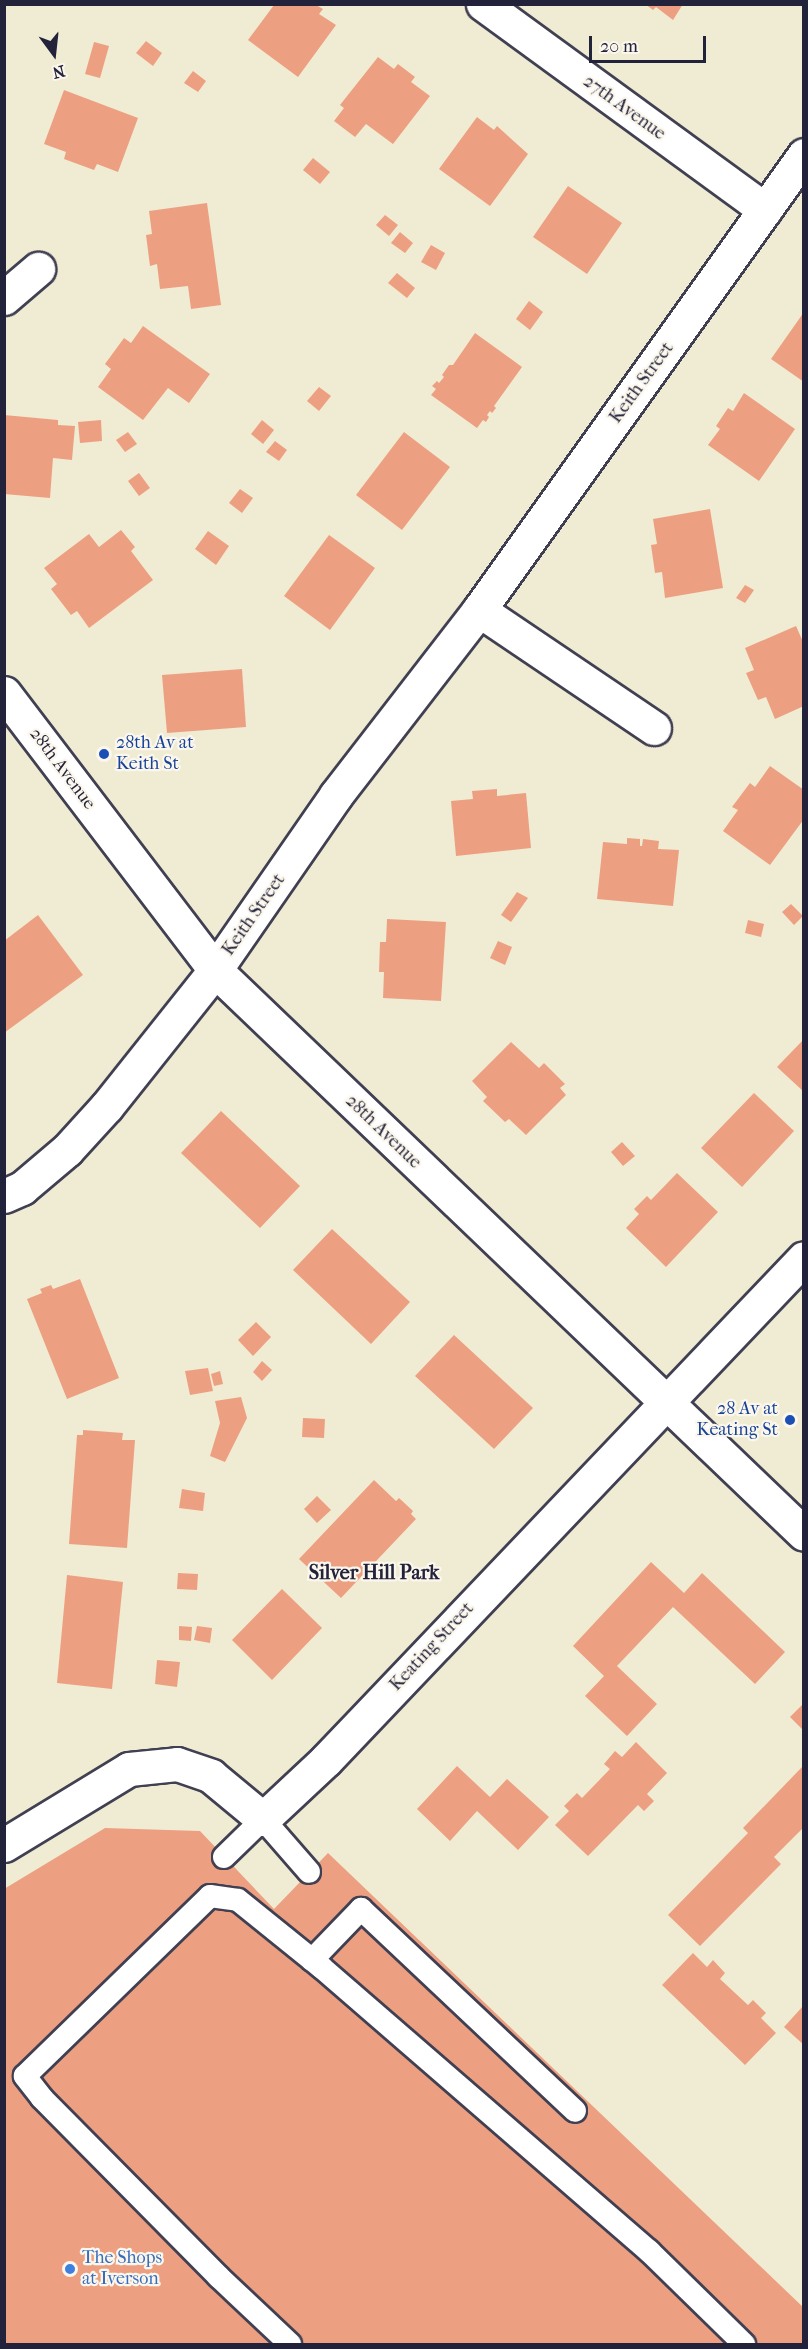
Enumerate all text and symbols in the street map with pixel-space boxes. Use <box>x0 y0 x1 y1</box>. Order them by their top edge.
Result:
north arrow <box>24 24 84 84</box>
scale bar <box>592 24 709 62</box>
text: 20 m <box>600 36 638 57</box>
text: N <box>50 61 67 83</box>
street label: 27th Avenue <box>579 71 669 145</box>
street label: Keith Street <box>605 338 679 428</box>
street label: 28th Avenue <box>24 724 100 814</box>
place label: 28th Av at Keith St <box>116 733 194 776</box>
marker: 28th Av at Keith St <box>97 747 111 761</box>
street label: Keith Street <box>218 870 290 960</box>
street label: 28th Avenue <box>341 1091 425 1173</box>
place label: 28 Av at Keating St <box>697 1399 778 1442</box>
marker: 28 Av at Keating St <box>783 1413 797 1427</box>
district label: Silver Hill Park <box>309 1560 439 1584</box>
street label: Keating Street <box>386 1598 478 1696</box>
place label: The Shops at Iverson <box>82 2248 162 2290</box>
marker: The Shops at Iverson <box>63 2262 77 2276</box>

